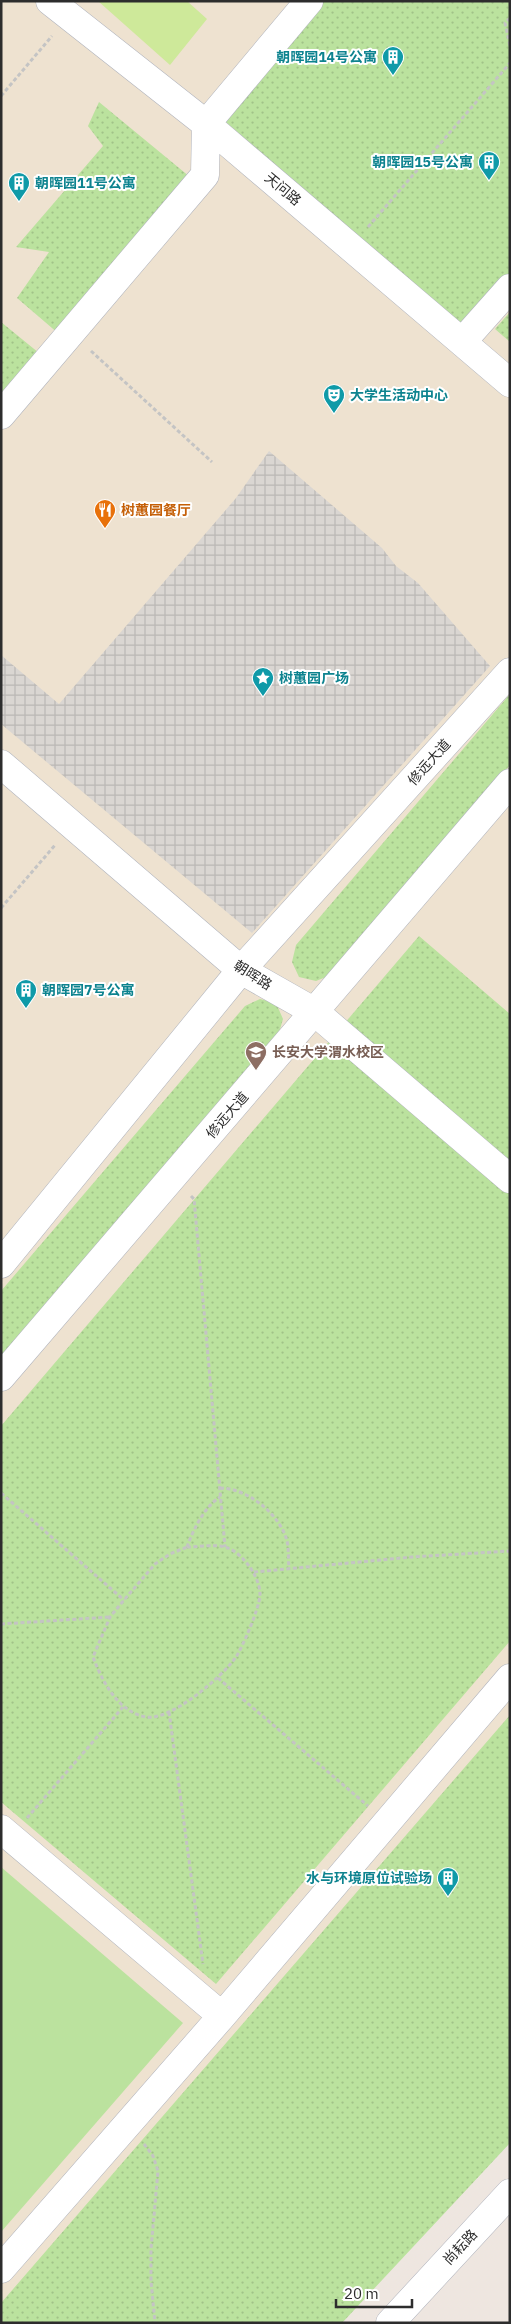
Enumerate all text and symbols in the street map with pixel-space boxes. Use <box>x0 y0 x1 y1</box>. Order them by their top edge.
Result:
building icon: 朝晖园14号公寓 <box>381 45 405 76</box>
place label: 朝晖园14号公寓 <box>276 48 377 66</box>
building icon: 朝晖园15号公寓 <box>477 150 501 181</box>
place label: 朝晖园15号公寓 <box>372 153 473 171</box>
street label: 天问路 <box>261 169 305 209</box>
building icon: 朝晖园11号公寓 <box>7 171 31 202</box>
place label: 朝晖园11号公寓 <box>35 174 136 192</box>
theatre icon: 大学生活动中心 <box>322 383 346 414</box>
place label: 大学生活动中心 <box>350 386 448 404</box>
restaurant icon: 树蕙园餐厅 <box>93 498 117 529</box>
place label: 树蕙园餐厅 <box>121 501 191 519</box>
place icon: 树蕙园广场 <box>251 666 275 697</box>
place label: 树蕙园广场 <box>279 669 349 687</box>
street label: 修远大道 <box>404 735 454 789</box>
street label: 朝晖路 <box>230 956 276 994</box>
building icon: 朝晖园7号公寓 <box>14 978 38 1009</box>
place label: 朝晖园7号公寓 <box>42 981 134 999</box>
school or university icon: 长安大学渭水校区 <box>244 1040 268 1071</box>
place label: 长安大学渭水校区 <box>272 1043 384 1061</box>
street label: 修远大道 <box>202 1088 252 1142</box>
building icon: 水与环境原位试验场 <box>436 1866 460 1897</box>
place label: 水与环境原位试验场 <box>306 1869 432 1887</box>
street label: 尚耘路 <box>439 2226 481 2268</box>
scale bar <box>336 2276 412 2308</box>
text: 20 m <box>344 2284 379 2303</box>

